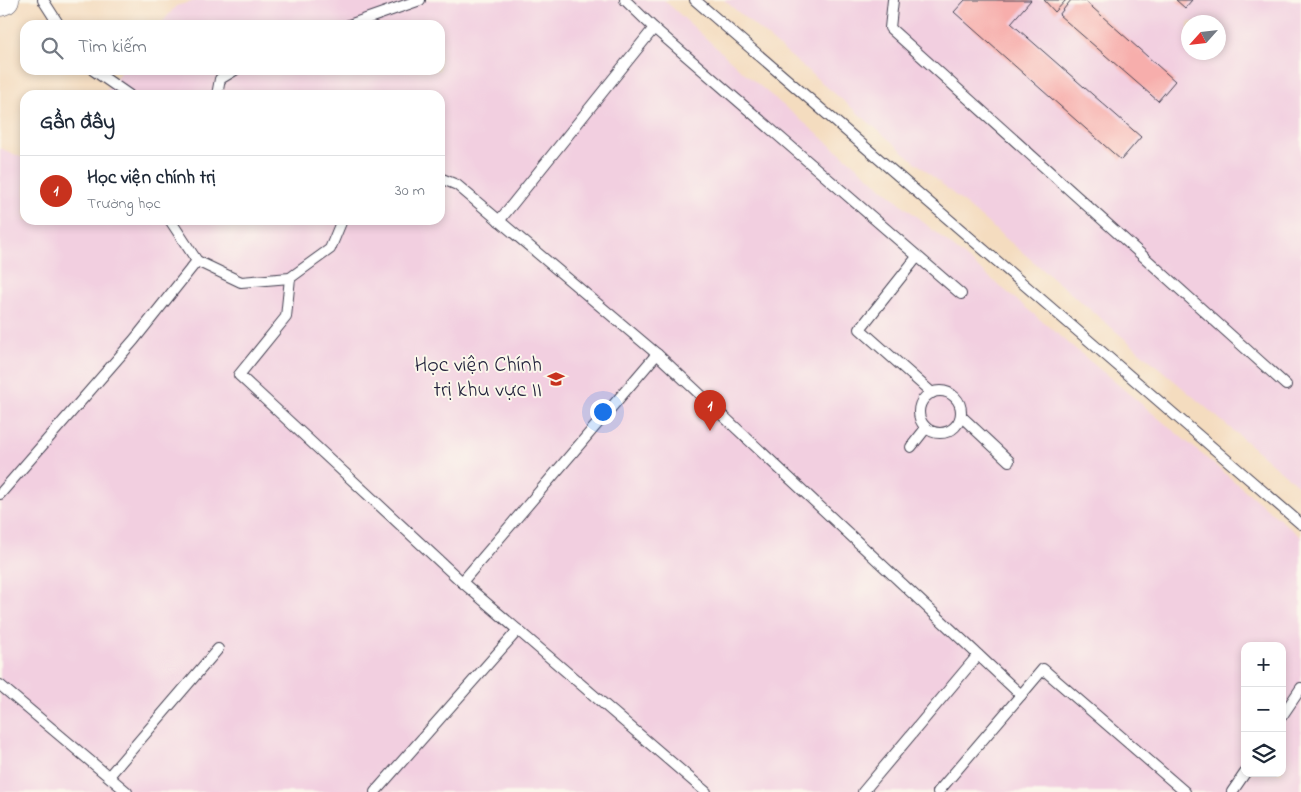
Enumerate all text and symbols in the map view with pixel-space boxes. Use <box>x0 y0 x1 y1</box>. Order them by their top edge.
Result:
north arrow <box>1181 15 1226 60</box>
search box <box>20 20 445 75</box>
icon: search <box>38 34 66 62</box>
text: Tìm kiếm <box>78 34 147 61</box>
text: Gần đây <box>40 108 115 138</box>
text: Học viện chính trị <box>87 165 216 192</box>
text: 1 <box>53 179 59 203</box>
text: 30 m <box>395 179 425 203</box>
text: Trường học <box>87 192 161 216</box>
place label: Học viện Chính trị khu vực II <box>415 350 542 407</box>
school or university icon: Học viện Chính trị khu vực II <box>546 369 566 389</box>
pin: 1 <box>694 390 726 431</box>
your location <box>590 399 616 425</box>
map controls <box>1241 642 1286 777</box>
button: + <box>1241 642 1286 687</box>
button: − <box>1241 687 1286 732</box>
button: layers <box>1241 732 1286 777</box>

